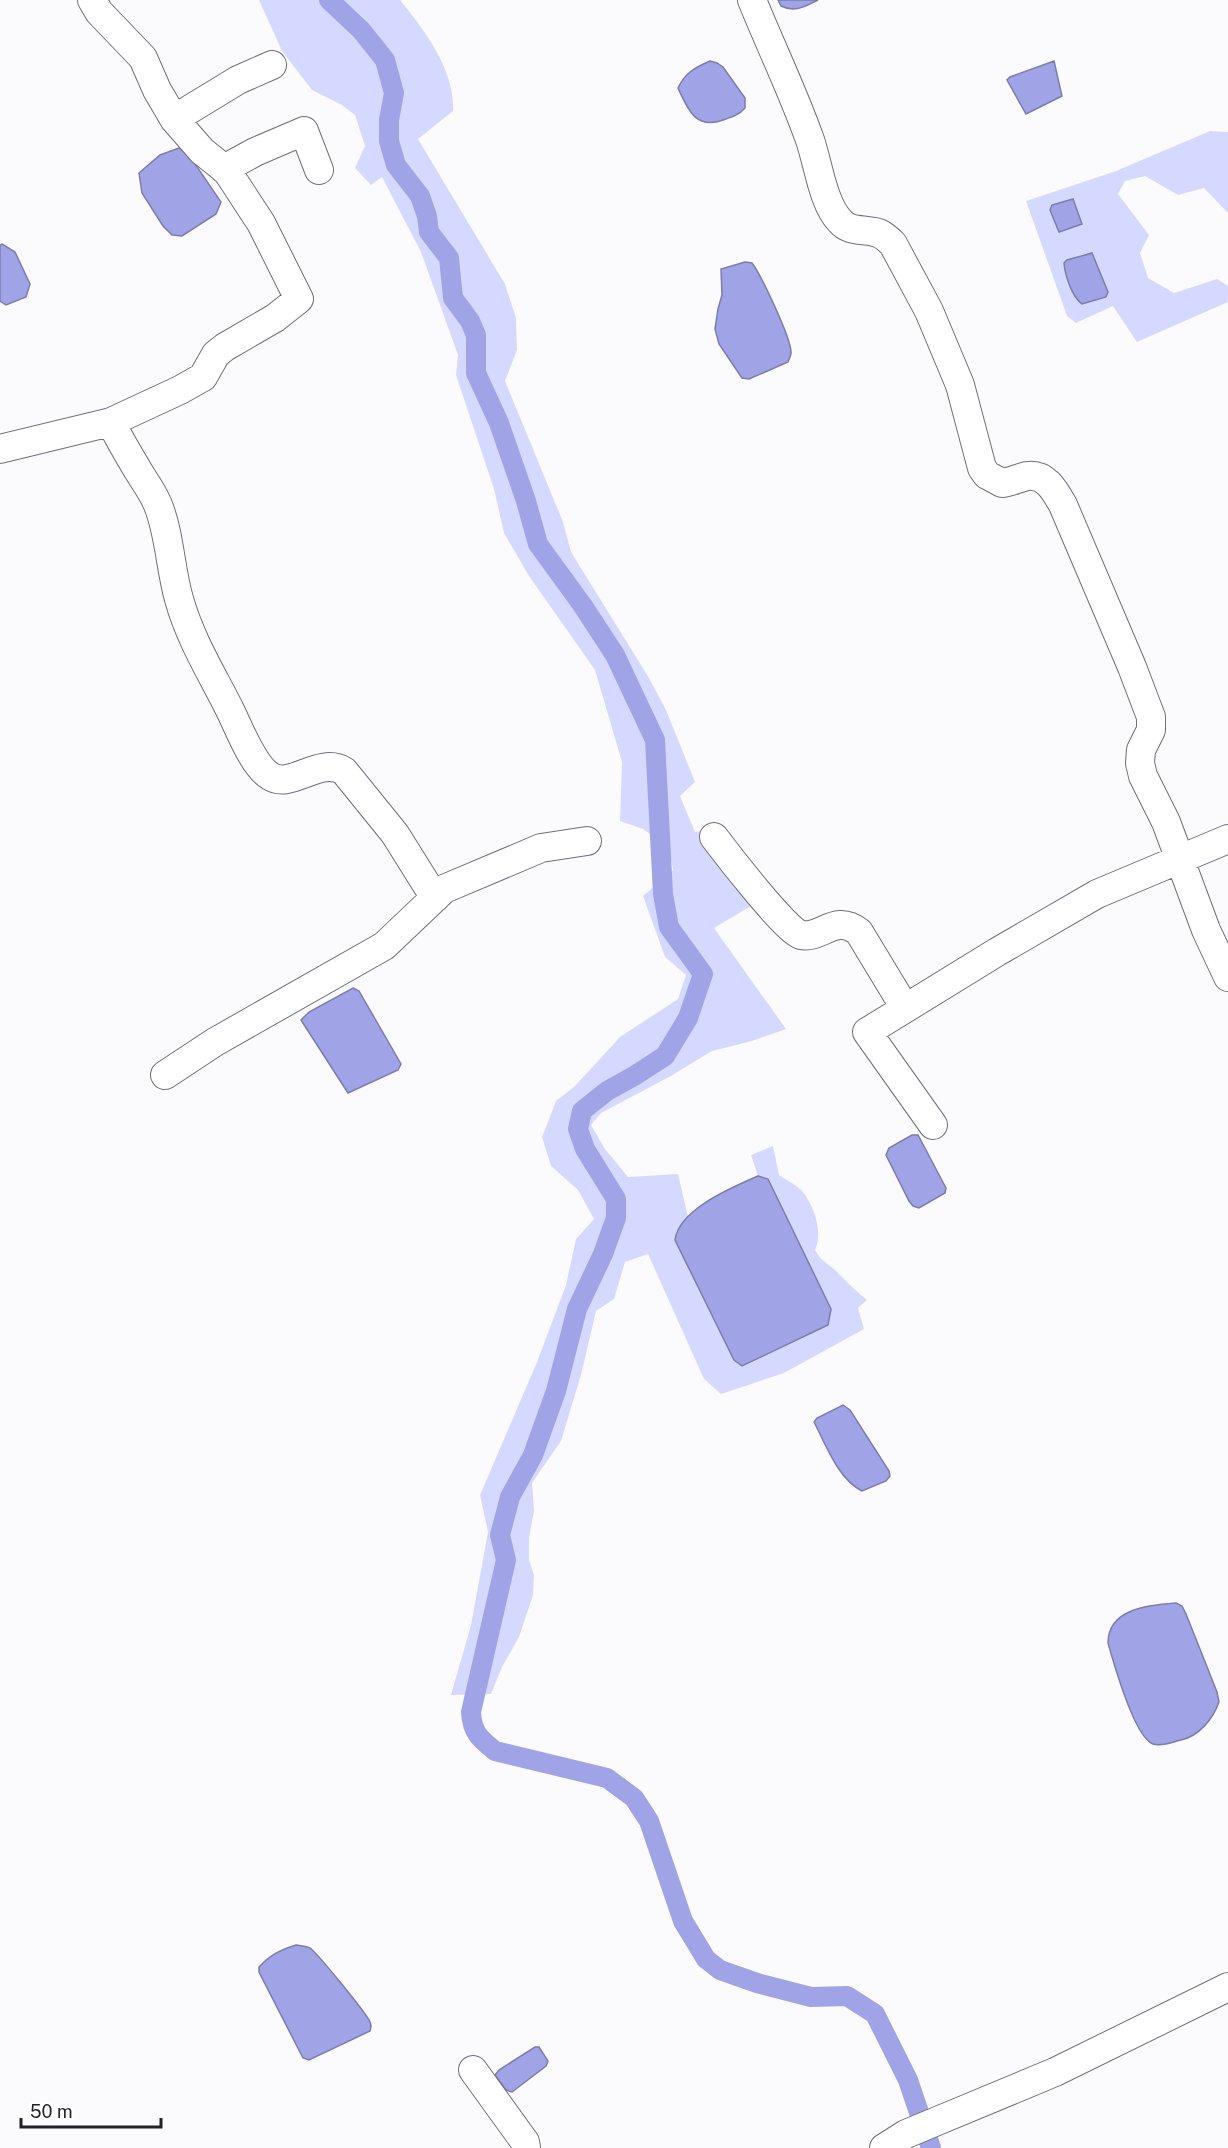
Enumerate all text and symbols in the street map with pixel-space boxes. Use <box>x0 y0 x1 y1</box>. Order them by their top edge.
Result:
scale bar <box>21 2091 160 2129</box>
text: 50 m <box>30 2101 73 2122</box>

